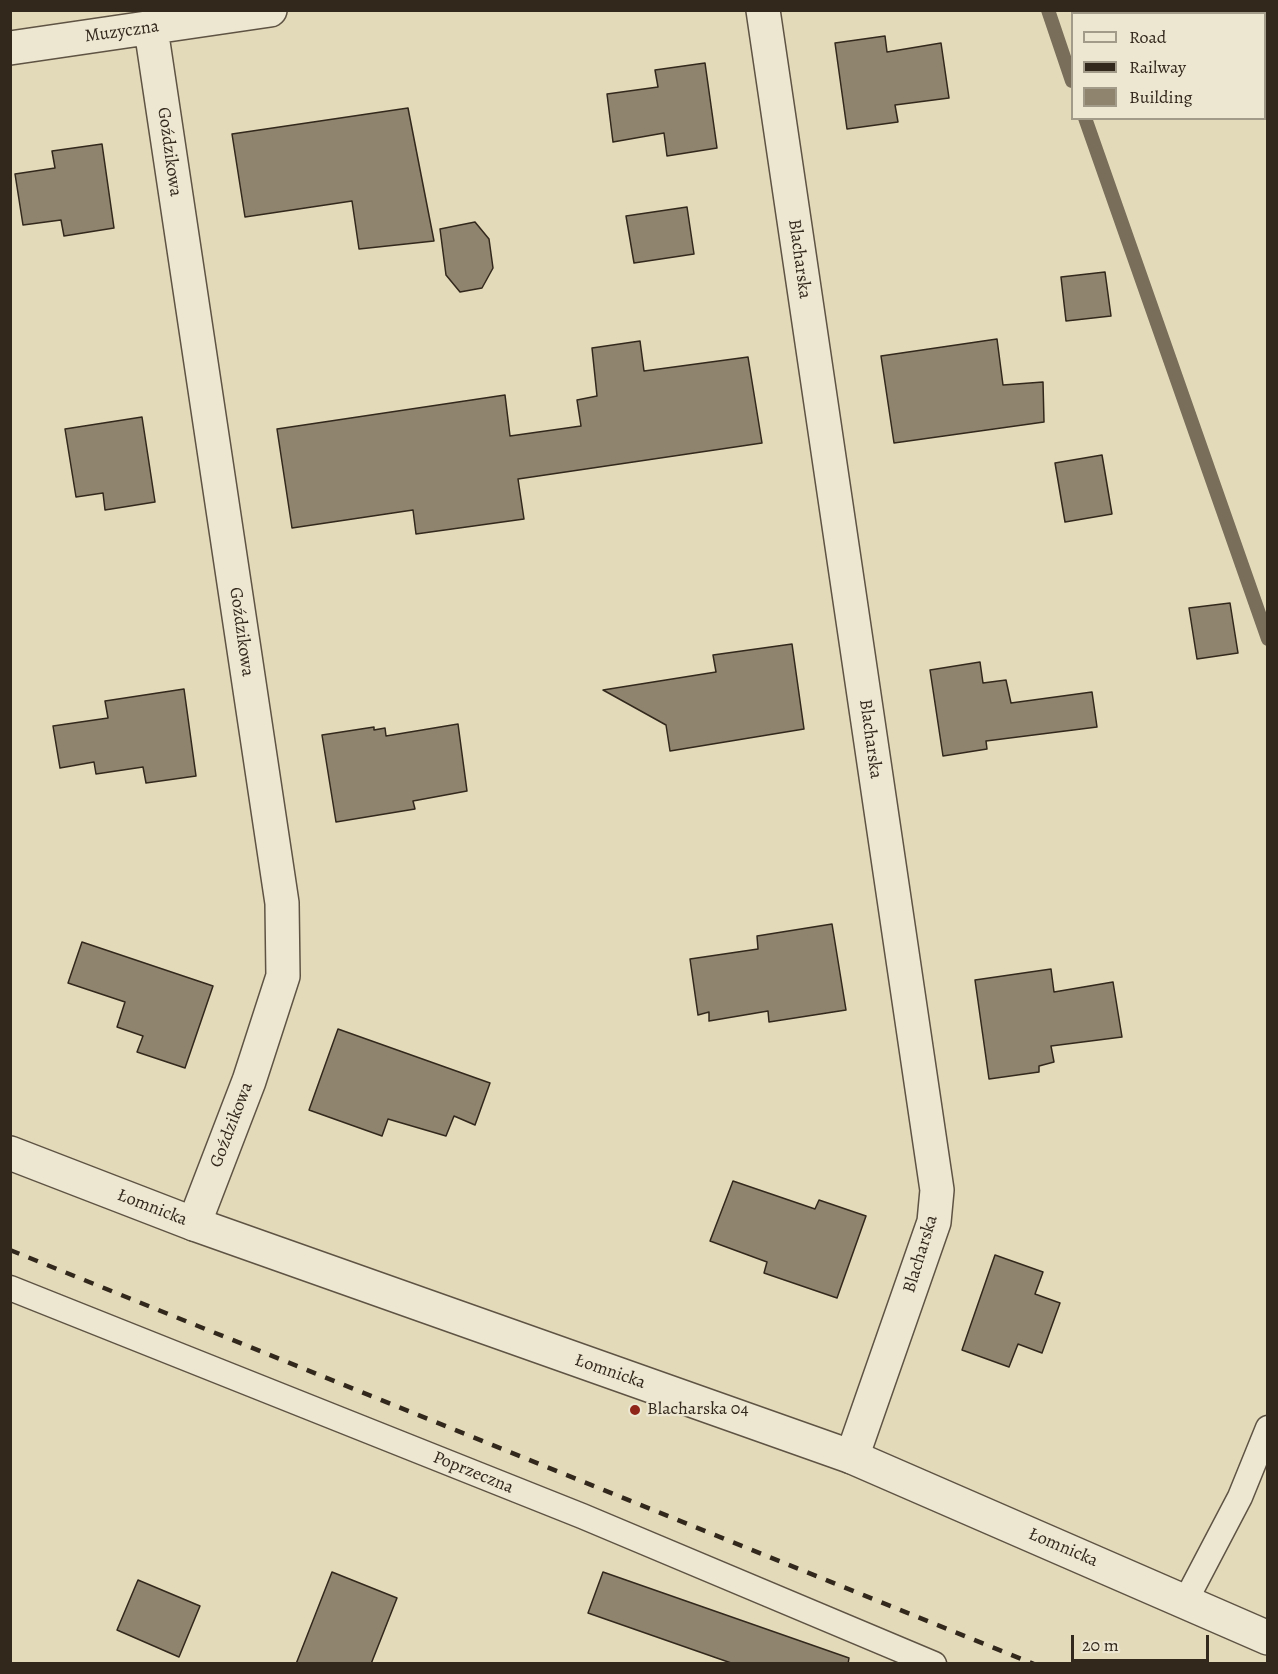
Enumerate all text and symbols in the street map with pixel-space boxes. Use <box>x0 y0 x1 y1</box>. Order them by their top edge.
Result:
legend <box>1071 12 1266 120</box>
street label: Muzyczna <box>83 16 161 48</box>
text: Road <box>1129 25 1166 49</box>
text: Railway <box>1129 55 1186 79</box>
text: Building <box>1129 85 1193 109</box>
street label: Goździkowa <box>152 106 186 198</box>
street label: Blacharska <box>783 218 815 300</box>
street label: Goździkowa <box>224 586 258 678</box>
street label: Blacharska <box>854 698 886 780</box>
street label: Goździkowa <box>206 1079 258 1171</box>
street label: Łomnicka <box>114 1185 190 1231</box>
street label: Blacharska <box>899 1212 943 1296</box>
street label: Łomnicka <box>572 1350 648 1394</box>
place label: Blacharska 04 <box>647 1399 749 1421</box>
marker: Blacharska 04 <box>628 1403 642 1417</box>
street label: Poprzeczna <box>430 1447 516 1499</box>
street label: Łomnicka <box>1025 1524 1101 1572</box>
scale bar <box>1074 1623 1212 1661</box>
text: 20 m <box>1082 1633 1119 1657</box>

